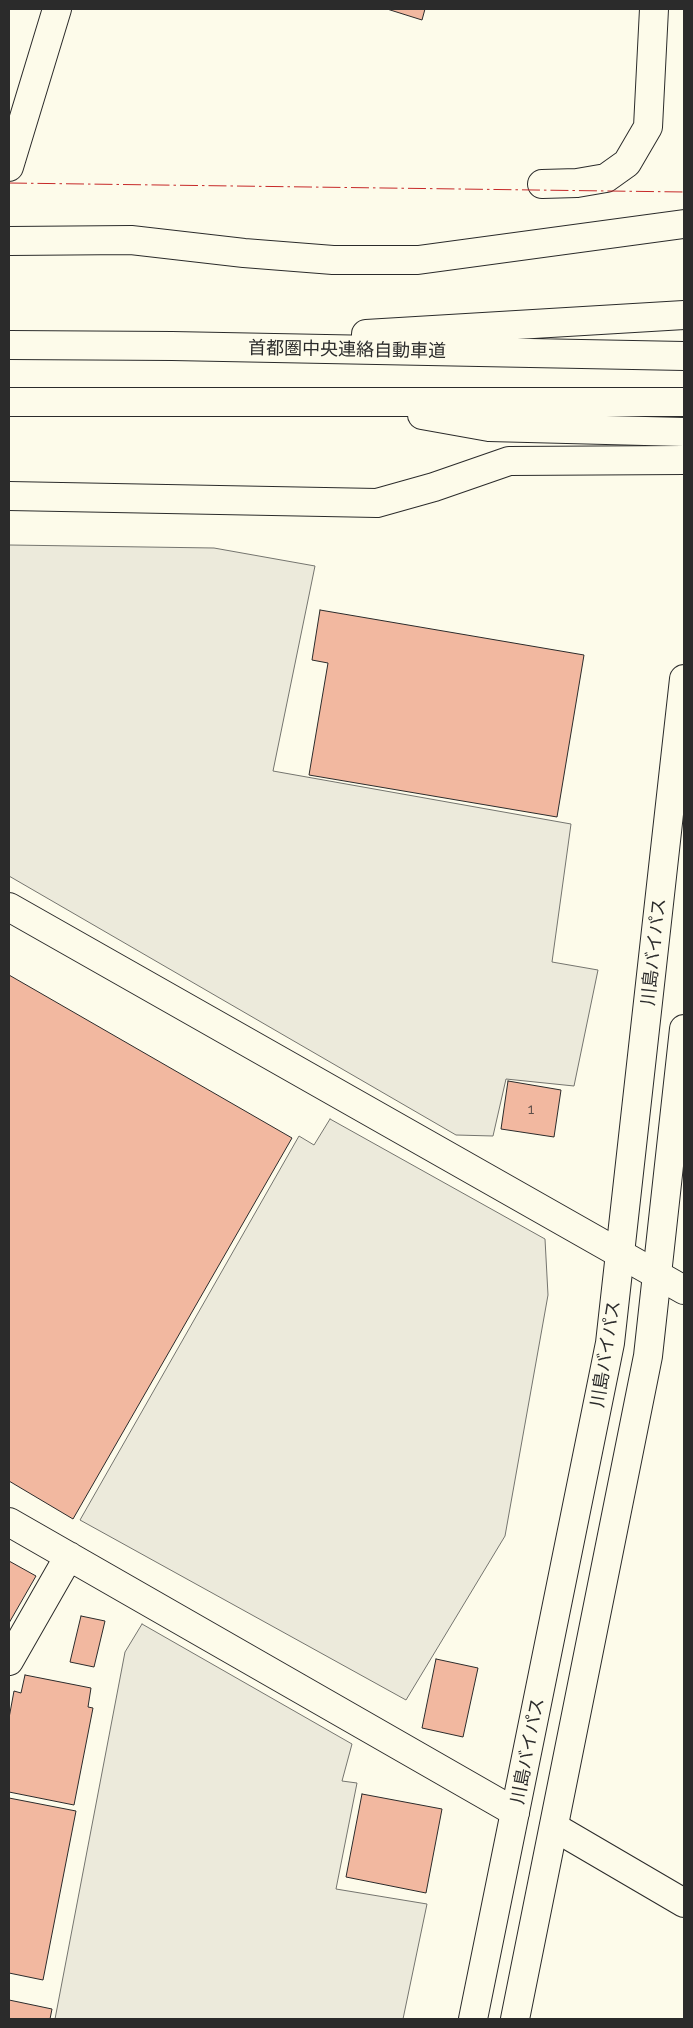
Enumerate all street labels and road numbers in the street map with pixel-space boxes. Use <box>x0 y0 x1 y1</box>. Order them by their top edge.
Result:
street label: 首都圏中央連絡自動車道 <box>248 337 446 363</box>
street label: 川島バイパス <box>638 897 670 1007</box>
street label: 川島バイパス <box>587 1299 625 1409</box>
street label: 川島バイパス <box>507 1696 549 1806</box>

